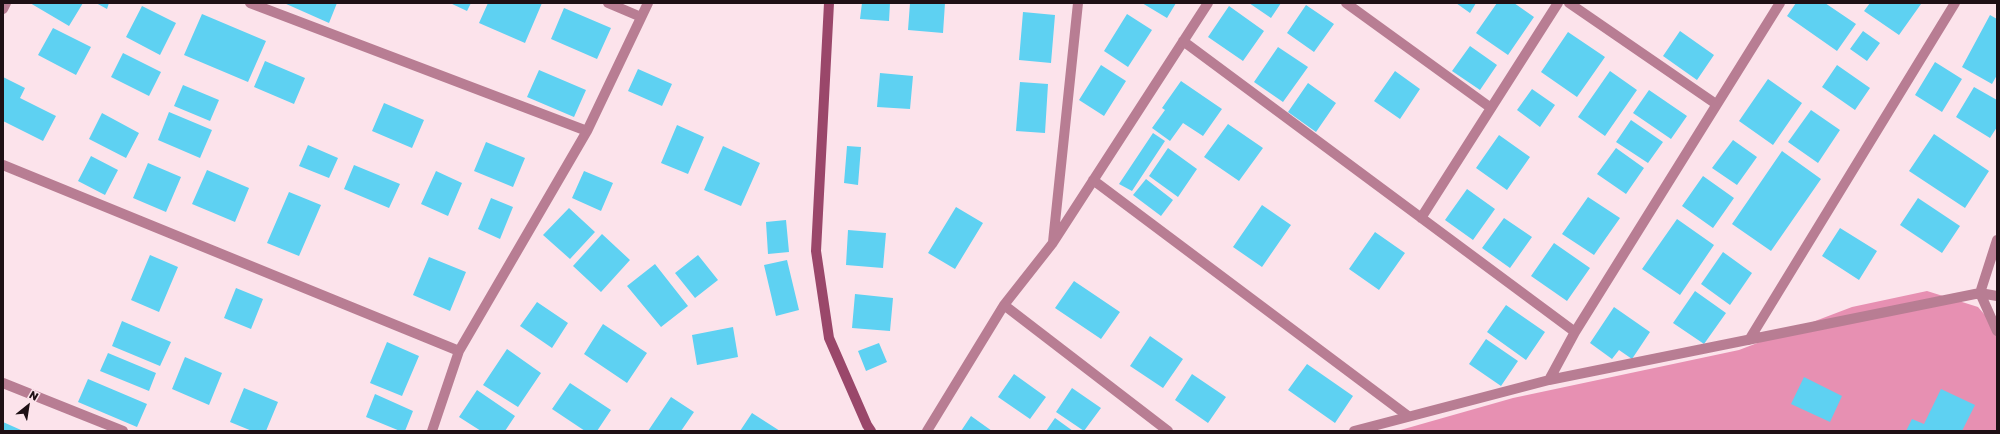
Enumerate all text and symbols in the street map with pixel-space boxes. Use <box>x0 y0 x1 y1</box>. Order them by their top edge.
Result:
north arrow <box>8 386 48 426</box>
text: N <box>27 387 41 403</box>

